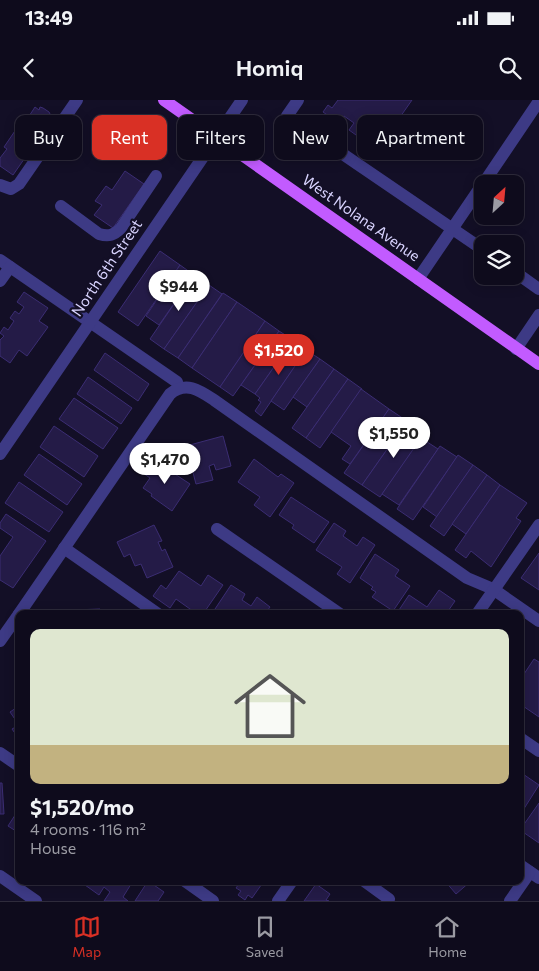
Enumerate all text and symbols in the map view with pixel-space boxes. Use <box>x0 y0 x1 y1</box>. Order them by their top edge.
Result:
text: 13:49 <box>25 6 73 29</box>
icon: back <box>15 54 43 82</box>
text: Homiq <box>236 54 303 81</box>
icon: search <box>496 54 524 82</box>
chip: Buy <box>15 115 82 160</box>
chip: Rent <box>92 115 167 160</box>
chip: Filters <box>177 115 264 160</box>
chip: New <box>274 115 347 160</box>
chip: Apartment <box>357 115 483 160</box>
street label: West Nolana Avenue <box>299 170 424 265</box>
north arrow <box>474 175 524 225</box>
map controls <box>474 175 524 285</box>
street label: North 6th Street <box>67 216 145 319</box>
button: layers <box>474 235 524 285</box>
pin: $944 <box>149 270 209 312</box>
text: $944 <box>160 276 198 295</box>
pin: $1,520 <box>238 334 320 376</box>
text: $1,520 <box>254 340 304 359</box>
pin: $1,550 <box>353 416 435 459</box>
text: $1,550 <box>369 423 419 442</box>
pin: $1,470 <box>124 442 206 485</box>
text: $1,470 <box>140 449 190 468</box>
icon: home <box>225 661 315 751</box>
text: $1,520/mo <box>30 794 134 819</box>
text: 4 rooms · 116 m² <box>30 819 146 838</box>
text: House <box>30 838 76 857</box>
tab: Map <box>72 913 101 960</box>
tab: Saved <box>246 913 284 960</box>
tab: Home <box>428 913 467 960</box>

